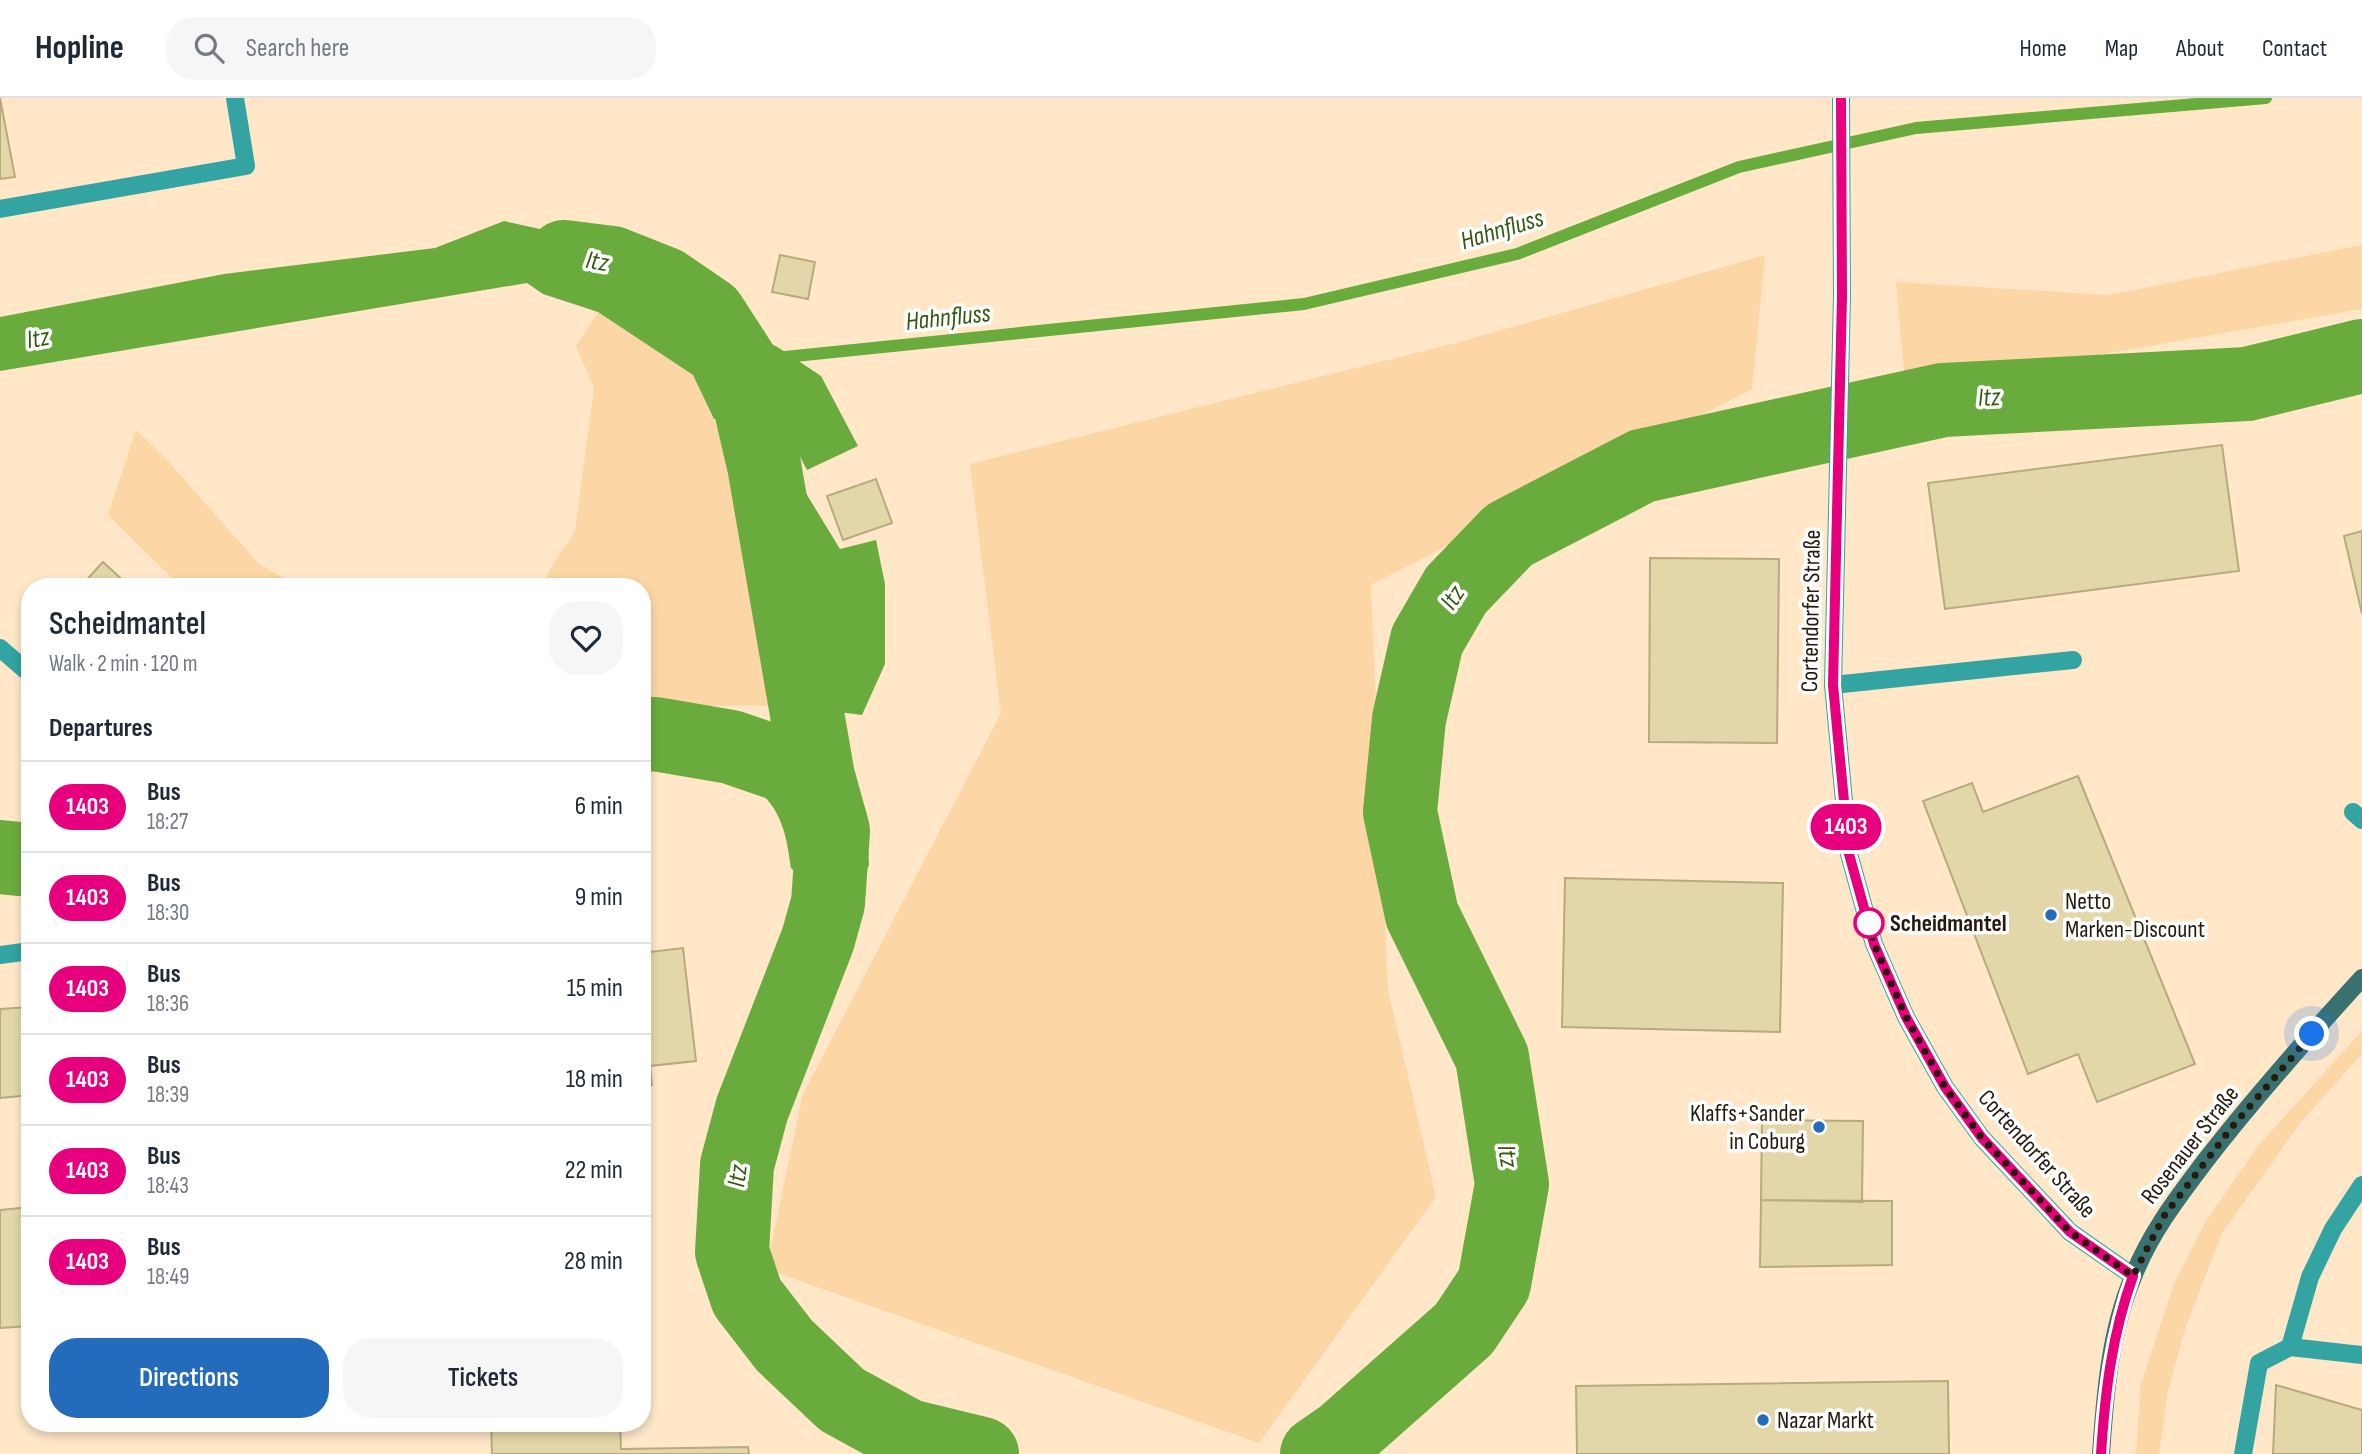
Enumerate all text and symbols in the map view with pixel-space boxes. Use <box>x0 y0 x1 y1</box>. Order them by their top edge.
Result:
search box <box>166 17 656 80</box>
text: Hopline <box>35 28 124 68</box>
icon: search <box>190 29 228 67</box>
text: Search here <box>246 33 349 64</box>
text: Home <box>2019 34 2067 63</box>
text: Map <box>2105 34 2138 63</box>
text: About <box>2176 34 2224 63</box>
text: Contact <box>2262 34 2327 63</box>
water label: Hahnfluss <box>1457 203 1547 257</box>
water label: Itz <box>583 245 611 279</box>
water label: Hahnfluss <box>904 298 992 338</box>
water label: Itz <box>24 322 52 356</box>
water label: Itz <box>1977 382 2002 414</box>
street label: Cortendorfer Straße <box>1795 529 1827 693</box>
water label: Itz <box>1434 579 1473 616</box>
button: heart <box>549 601 623 675</box>
text: Scheidmantel <box>49 604 206 644</box>
text: Walk · 2 min · 120 m <box>49 650 198 678</box>
text: Departures <box>49 713 153 744</box>
text: Bus <box>147 777 181 808</box>
text: 6 min <box>575 791 623 822</box>
text: 1403 <box>66 792 109 821</box>
line badge: 1403 <box>1797 804 1895 850</box>
text: 18:27 <box>147 808 188 836</box>
text: 1403 <box>1825 812 1867 841</box>
text: Bus <box>147 868 181 899</box>
text: 9 min <box>575 882 623 913</box>
text: 1403 <box>66 883 109 912</box>
place label: Netto Marken-Discount <box>2065 887 2205 944</box>
text: 18:30 <box>147 899 189 927</box>
marker: Netto Marken-Discount <box>2043 907 2059 923</box>
marker: Scheidmantel <box>1854 908 1884 938</box>
place label: Scheidmantel <box>1890 909 2007 938</box>
text: Bus <box>147 959 181 990</box>
text: 15 min <box>567 973 623 1004</box>
text: 1403 <box>66 974 109 1003</box>
text: 18:36 <box>147 990 189 1018</box>
your location <box>2294 1016 2329 1051</box>
text: Bus <box>147 1050 181 1081</box>
text: 18 min <box>566 1064 623 1095</box>
text: 1403 <box>66 1065 109 1094</box>
street label: Rosenauer Straße <box>2135 1080 2245 1210</box>
text: 18:39 <box>147 1081 189 1109</box>
street label: Cortendorfer Straße <box>1972 1084 2102 1224</box>
place label: Klaffs+Sander in Coburg <box>1690 1099 1805 1156</box>
marker: Klaffs+Sander in Coburg <box>1811 1119 1827 1135</box>
text: Bus <box>147 1141 181 1172</box>
water label: Itz <box>1490 1143 1524 1170</box>
text: 22 min <box>565 1155 623 1186</box>
text: 1403 <box>66 1156 109 1185</box>
water label: Itz <box>721 1162 755 1189</box>
text: 18:43 <box>147 1172 189 1200</box>
text: Bus <box>147 1232 181 1263</box>
text: 28 min <box>564 1246 623 1277</box>
text: 1403 <box>66 1247 109 1276</box>
text: 18:49 <box>147 1263 189 1291</box>
button: Directions <box>49 1338 329 1418</box>
button: Tickets <box>343 1338 623 1418</box>
place label: Nazar Markt <box>1777 1406 1874 1435</box>
marker: Nazar Markt <box>1755 1412 1771 1428</box>

